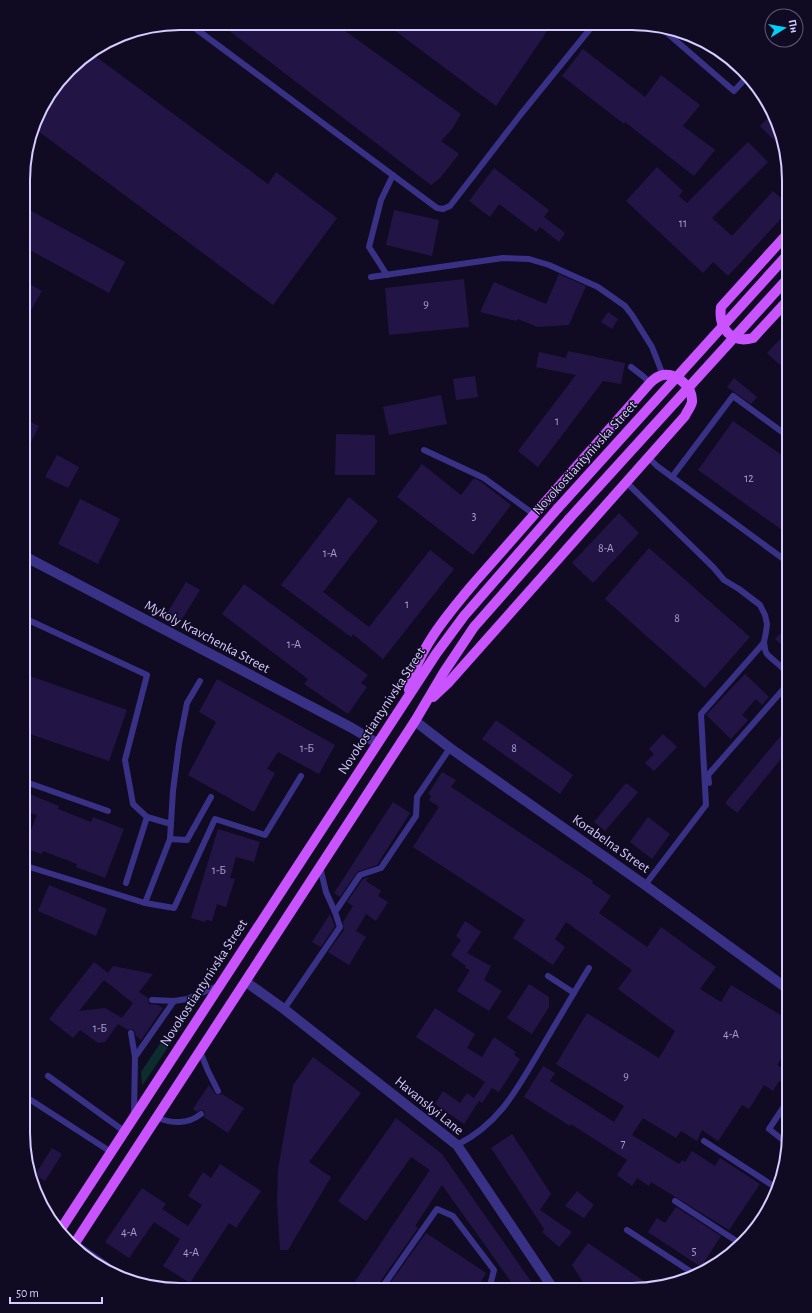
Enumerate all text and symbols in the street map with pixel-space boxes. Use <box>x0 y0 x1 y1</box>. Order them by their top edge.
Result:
north arrow <box>764 8 804 48</box>
text: Пн <box>787 19 800 34</box>
house number: 11 <box>679 217 687 229</box>
house number: 9 <box>423 298 429 310</box>
street label: Novokostiantynivska Street <box>530 398 640 518</box>
house number: 1 <box>555 415 559 427</box>
house number: 12 <box>744 472 754 484</box>
house number: 3 <box>472 510 477 522</box>
house number: 8-А <box>598 542 614 554</box>
house number: 1-А <box>323 547 337 559</box>
street label: Mykoly Kravchenka Street <box>142 598 272 676</box>
house number: 1 <box>405 598 409 610</box>
house number: 8 <box>674 612 680 624</box>
house number: 1-А <box>287 638 301 650</box>
street label: Novokostiantynivska Street <box>336 645 429 777</box>
house number: 1-Б <box>300 742 314 754</box>
house number: 8 <box>511 742 517 754</box>
street label: Korabelna Street <box>570 812 653 876</box>
house number: 1-Б <box>212 864 226 876</box>
street label: Novokostiantynivska Street <box>158 917 251 1049</box>
house number: 1-Б <box>93 1022 107 1034</box>
house number: 4-А <box>723 1028 739 1040</box>
house number: 9 <box>623 1070 629 1082</box>
street label: Havanskyi Lane <box>392 1074 466 1138</box>
house number: 7 <box>620 1137 626 1149</box>
house number: 4-А <box>121 1226 137 1238</box>
house number: 5 <box>691 1245 697 1257</box>
house number: 4-А <box>183 1246 199 1258</box>
scale bar <box>10 1279 102 1305</box>
text: 50 m <box>16 1287 39 1299</box>

